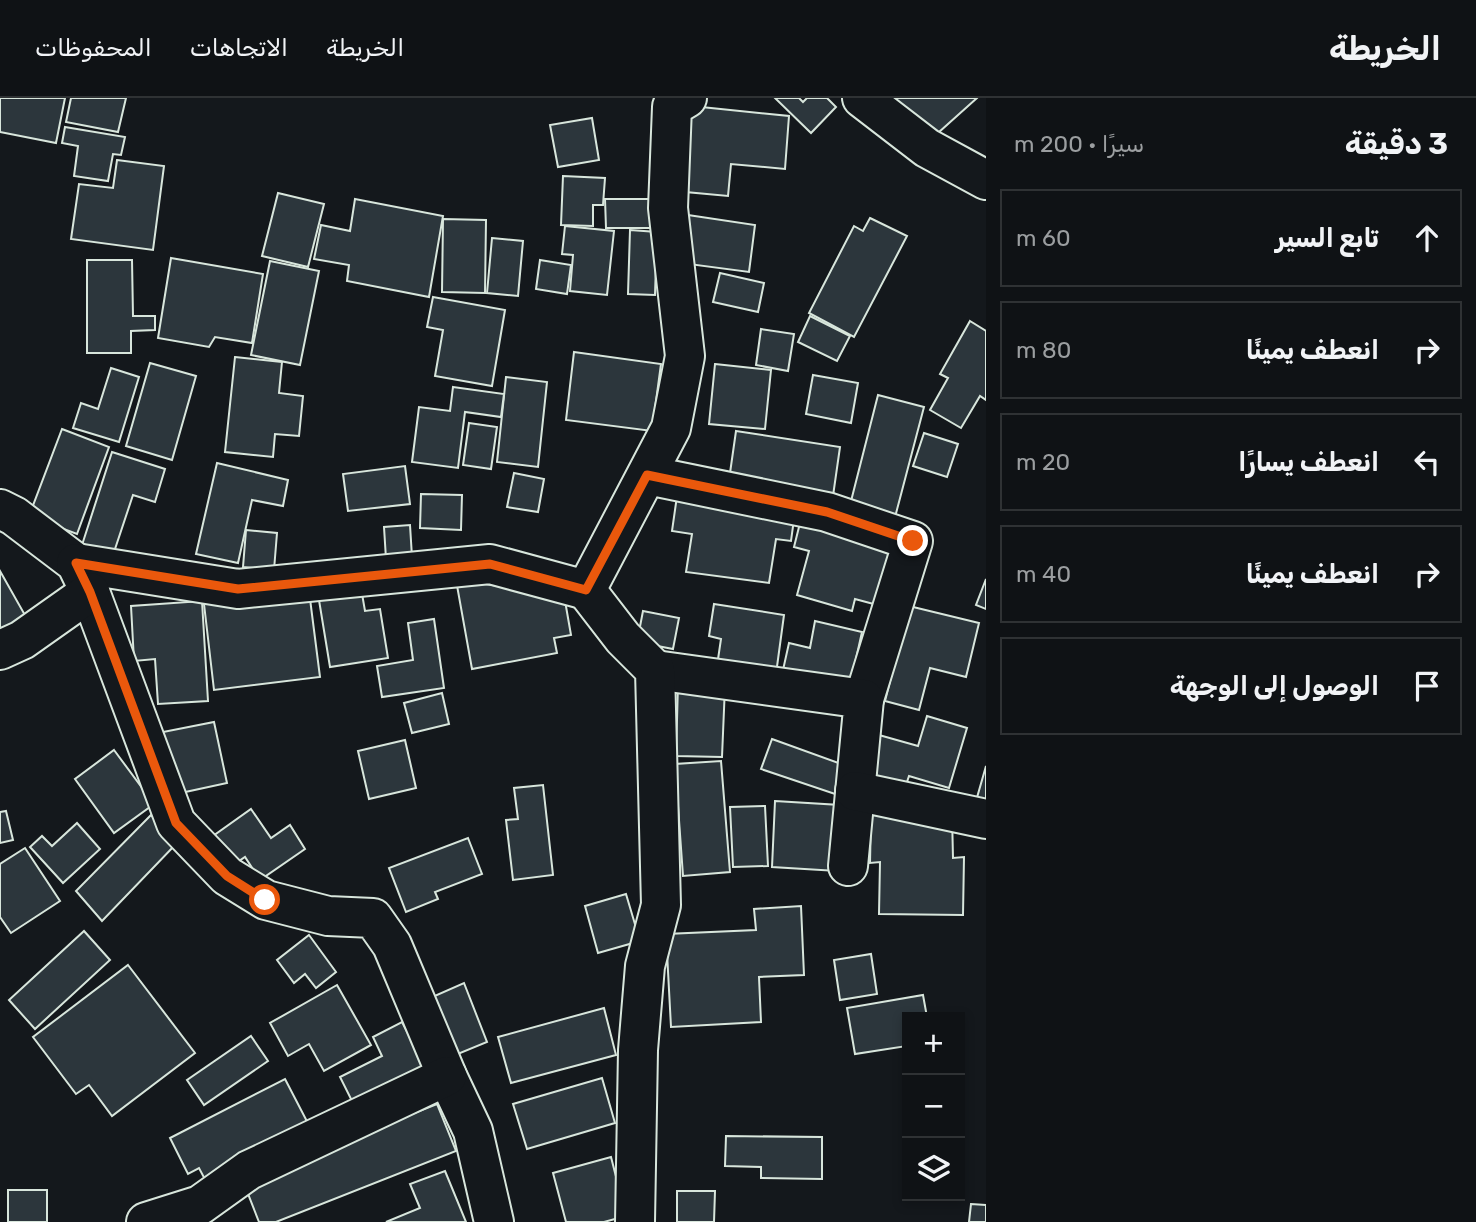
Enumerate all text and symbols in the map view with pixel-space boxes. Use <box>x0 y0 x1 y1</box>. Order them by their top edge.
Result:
text: الخريطة <box>1329 29 1441 68</box>
text: المحفوظات <box>35 34 152 62</box>
text: الاتجاهات <box>190 34 288 62</box>
text: الخريطة <box>326 34 404 62</box>
text: 3 دقيقة <box>1345 126 1448 162</box>
text: سيرًا · 200 m <box>1014 130 1144 158</box>
icon: ahead <box>1408 219 1446 257</box>
text: تابع السير <box>1275 223 1379 254</box>
text: 60 m <box>1016 224 1071 252</box>
icon: right <box>1408 331 1446 369</box>
text: انعطف يمينًا <box>1246 335 1379 366</box>
text: 80 m <box>1016 336 1071 364</box>
icon: left <box>1408 443 1446 481</box>
text: انعطف يسارًا <box>1238 447 1379 478</box>
text: 20 m <box>1016 448 1070 476</box>
route end <box>897 525 928 556</box>
icon: right <box>1408 555 1446 593</box>
text: انعطف يمينًا <box>1246 559 1379 590</box>
text: 40 m <box>1016 560 1071 588</box>
icon: arrive <box>1408 667 1446 705</box>
text: الوصول إلى الوجهة <box>1170 671 1379 702</box>
route start <box>249 884 280 915</box>
map controls <box>902 1012 965 1201</box>
button: + <box>902 1012 965 1075</box>
button: − <box>902 1075 965 1138</box>
button: layers <box>902 1138 965 1201</box>

